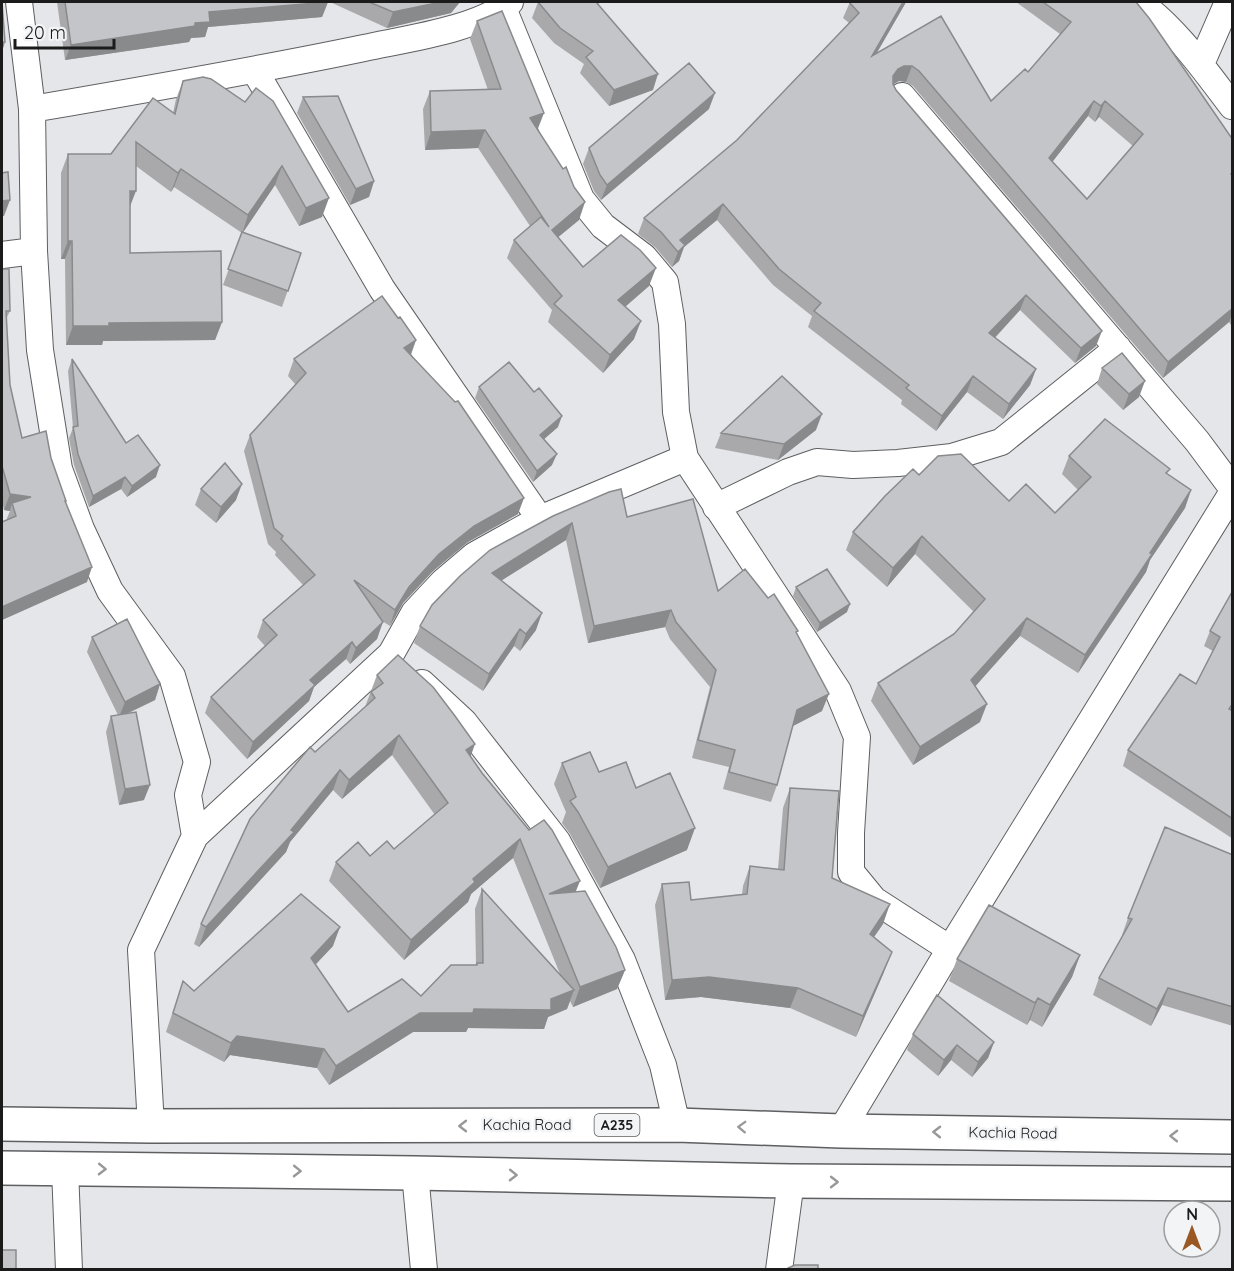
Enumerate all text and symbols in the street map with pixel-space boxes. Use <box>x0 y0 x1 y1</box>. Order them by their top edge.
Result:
scale bar <box>15 12 114 50</box>
text: 20 m <box>24 21 66 44</box>
road number: A235 <box>594 1114 640 1136</box>
street label: Kachia Road <box>482 1115 572 1134</box>
one-way arrow <box>459 1119 468 1132</box>
one-way arrow <box>738 1121 747 1134</box>
street label: Kachia Road <box>968 1122 1058 1143</box>
one-way arrow <box>933 1126 942 1138</box>
one-way arrow <box>1170 1130 1179 1142</box>
one-way arrow <box>97 1163 106 1175</box>
one-way arrow <box>292 1165 301 1177</box>
one-way arrow <box>508 1169 517 1181</box>
one-way arrow <box>829 1176 838 1188</box>
north arrow <box>1162 1199 1222 1259</box>
text: N <box>1186 1204 1198 1224</box>

